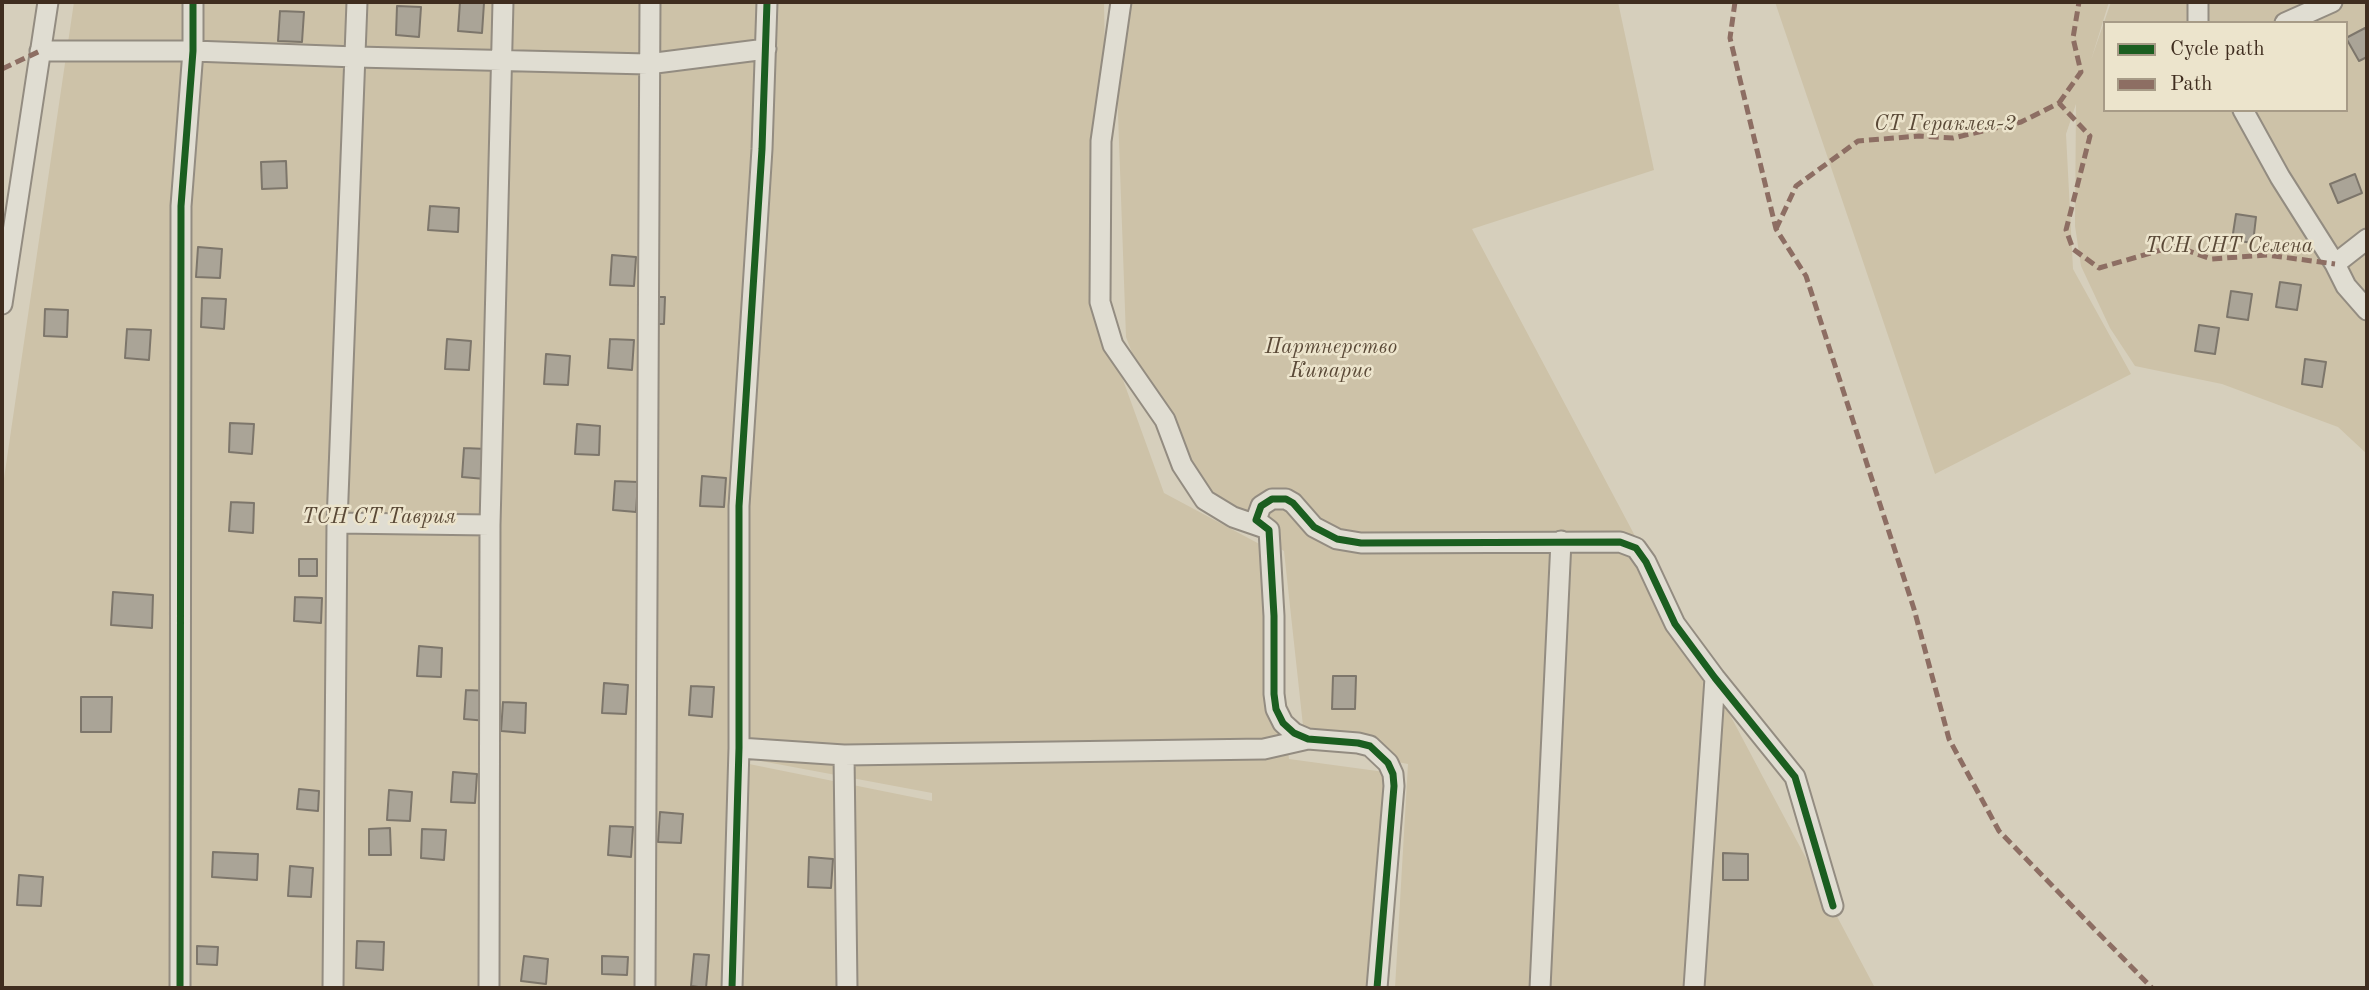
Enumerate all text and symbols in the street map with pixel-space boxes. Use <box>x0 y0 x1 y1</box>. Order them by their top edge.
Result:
legend <box>2103 21 2348 112</box>
text: Cycle path <box>2170 39 2265 60</box>
text: Path <box>2170 74 2213 95</box>
park label: СТ Гераклея-2 <box>1874 111 2016 137</box>
park label: ТСН СНТ Селена <box>2145 233 2313 259</box>
park label: Партнерство Кипарис <box>1265 334 1397 384</box>
park label: ТСН СТ Таврия <box>302 504 456 530</box>

